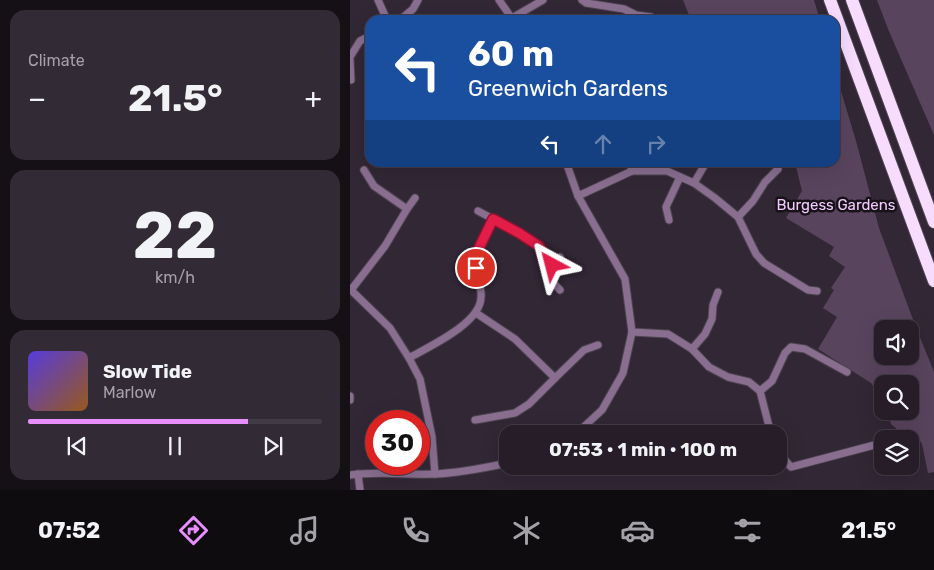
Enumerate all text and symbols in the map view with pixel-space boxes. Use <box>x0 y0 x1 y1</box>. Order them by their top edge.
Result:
text: 60 m <box>468 33 554 75</box>
icon: left <box>385 35 450 100</box>
text: Climate <box>28 51 85 70</box>
text: 21.5° <box>128 75 223 121</box>
text: Greenwich Gardens <box>468 75 668 102</box>
text: − <box>28 82 46 115</box>
text: + <box>305 82 322 115</box>
icon: left <box>536 130 564 158</box>
icon: ahead <box>589 130 617 158</box>
icon: right <box>642 130 670 158</box>
park label: Burgess Gardens <box>776 196 896 214</box>
text: 22 <box>133 197 217 274</box>
position arrow <box>525 238 577 290</box>
pin <box>455 247 497 289</box>
icon: arrive <box>462 254 490 282</box>
text: km/h <box>155 268 195 287</box>
map controls <box>874 320 919 475</box>
button: sound <box>874 320 919 365</box>
text: Slow Tide <box>103 360 192 383</box>
button: search <box>874 375 919 420</box>
text: Marlow <box>103 383 156 402</box>
speed limit sign: 30 <box>365 410 430 475</box>
button: layers <box>874 430 919 475</box>
icon: previous <box>63 432 91 460</box>
icon: pause <box>161 432 189 460</box>
icon: next <box>259 432 287 460</box>
text: 07:53 · 1 min · 100 m <box>549 438 737 461</box>
icon: directions <box>176 513 211 548</box>
icon: music <box>287 513 322 548</box>
icon: phone <box>398 513 433 548</box>
icon: climate <box>509 513 544 548</box>
icon: car <box>620 513 655 548</box>
icon: filters <box>730 513 765 548</box>
text: 07:52 <box>38 517 100 544</box>
text: 21.5° <box>841 517 896 544</box>

